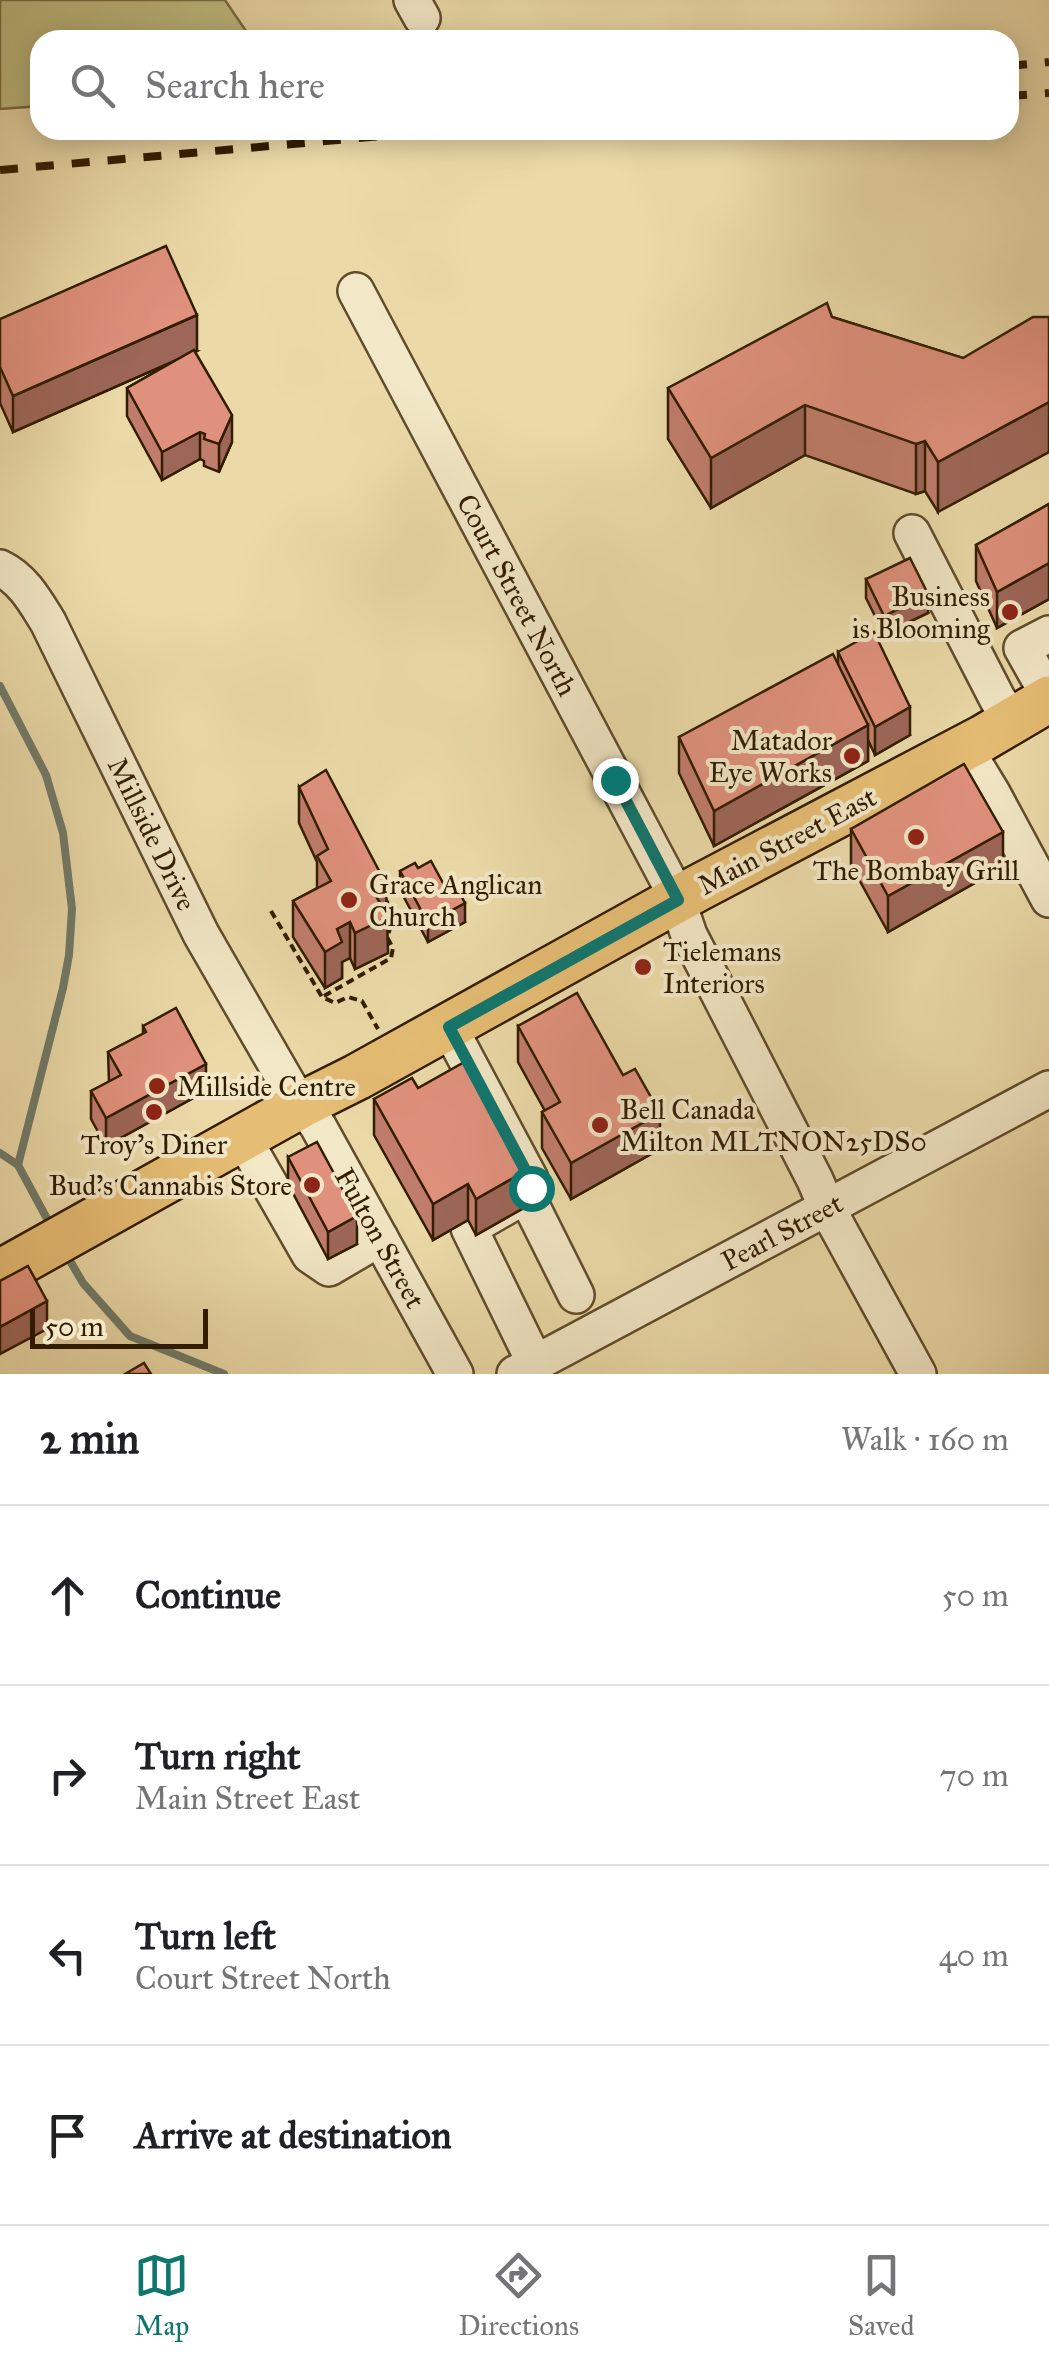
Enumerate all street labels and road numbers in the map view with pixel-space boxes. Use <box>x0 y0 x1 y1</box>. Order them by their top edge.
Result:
street label: Court Street North <box>449 488 585 702</box>
street label: Millside Drive <box>100 752 204 916</box>
street label: Main Street East <box>692 779 882 903</box>
street label: Fulton Street <box>327 1162 433 1315</box>
street label: Pearl Street <box>715 1185 849 1279</box>

